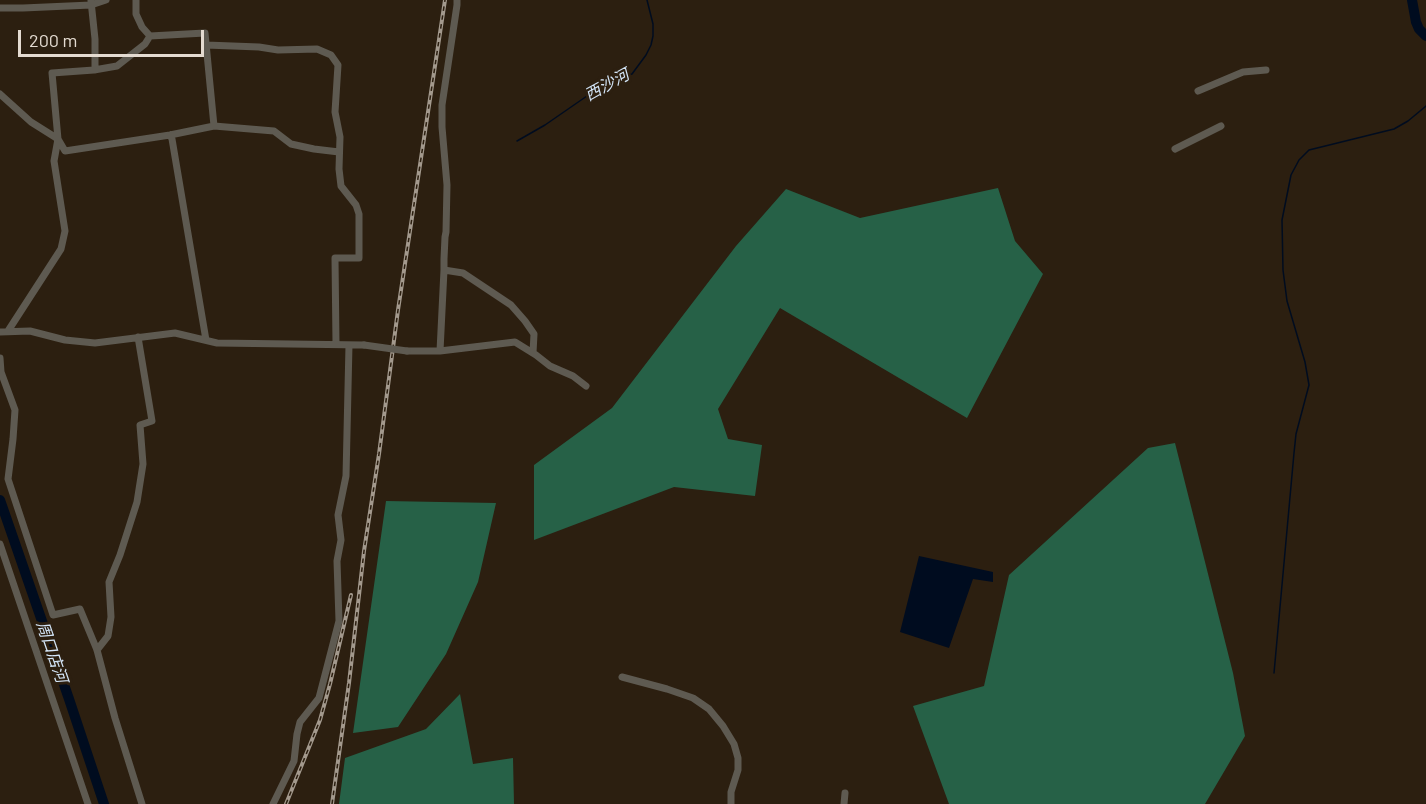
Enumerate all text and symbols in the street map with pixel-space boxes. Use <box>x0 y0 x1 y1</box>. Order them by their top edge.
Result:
scale bar <box>21 18 207 56</box>
text: 200 m <box>29 29 77 51</box>
water label: 西沙河 <box>581 65 633 105</box>
water label: 周口店河 <box>33 619 71 685</box>

